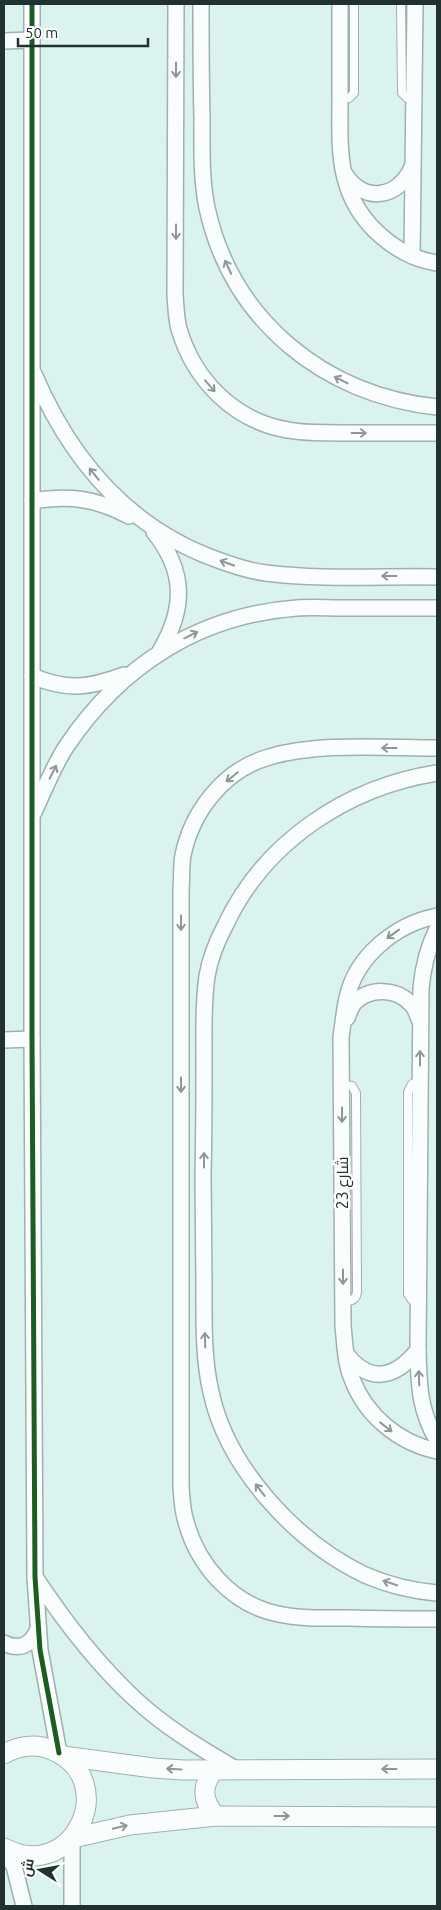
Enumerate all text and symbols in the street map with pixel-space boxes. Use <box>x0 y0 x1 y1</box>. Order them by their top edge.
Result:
scale bar <box>18 15 148 47</box>
text: 50 m <box>25 24 58 41</box>
one-way arrow <box>171 62 181 78</box>
one-way arrow <box>171 224 181 240</box>
one-way arrow <box>222 260 232 275</box>
one-way arrow <box>333 375 348 385</box>
one-way arrow <box>204 380 216 393</box>
one-way arrow <box>350 428 367 438</box>
one-way arrow <box>89 468 100 481</box>
one-way arrow <box>220 558 236 567</box>
one-way arrow <box>381 571 397 581</box>
one-way arrow <box>183 630 198 639</box>
one-way arrow <box>381 743 397 753</box>
one-way arrow <box>48 764 58 779</box>
one-way arrow <box>226 771 239 782</box>
one-way arrow <box>176 914 186 930</box>
one-way arrow <box>386 929 400 939</box>
one-way arrow <box>415 1050 425 1066</box>
one-way arrow <box>176 1076 186 1093</box>
one-way arrow <box>337 1106 347 1122</box>
one-way arrow <box>199 1152 208 1168</box>
street label: شارع 23 <box>333 1157 354 1209</box>
one-way arrow <box>338 1268 348 1285</box>
one-way arrow <box>200 1332 209 1348</box>
one-way arrow <box>414 1370 423 1386</box>
one-way arrow <box>380 1421 393 1432</box>
one-way arrow <box>254 1483 265 1496</box>
one-way arrow <box>382 1578 398 1588</box>
one-way arrow <box>166 1764 182 1774</box>
one-way arrow <box>381 1764 397 1774</box>
one-way arrow <box>274 1812 290 1821</box>
one-way arrow <box>112 1822 128 1831</box>
north arrow <box>15 1845 65 1895</box>
text: ش <box>18 1857 38 1878</box>

